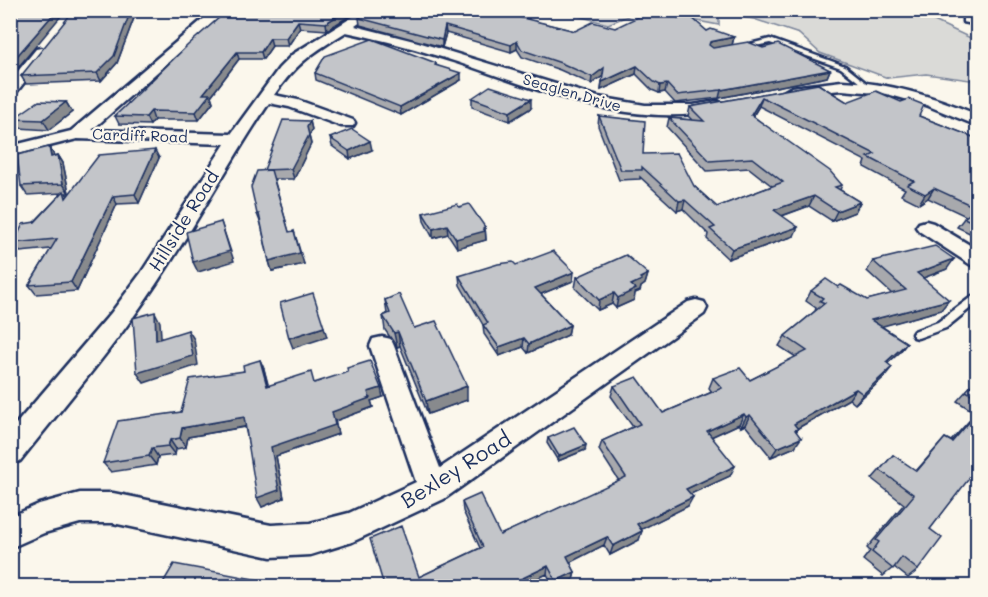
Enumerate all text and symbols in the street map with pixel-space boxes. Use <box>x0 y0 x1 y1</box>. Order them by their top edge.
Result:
street label: Seaglen Drive <box>521 68 624 116</box>
street label: Cardiff Road <box>92 123 188 147</box>
street label: Hillside Road <box>143 165 224 276</box>
street label: Bexley Road <box>395 424 515 513</box>

